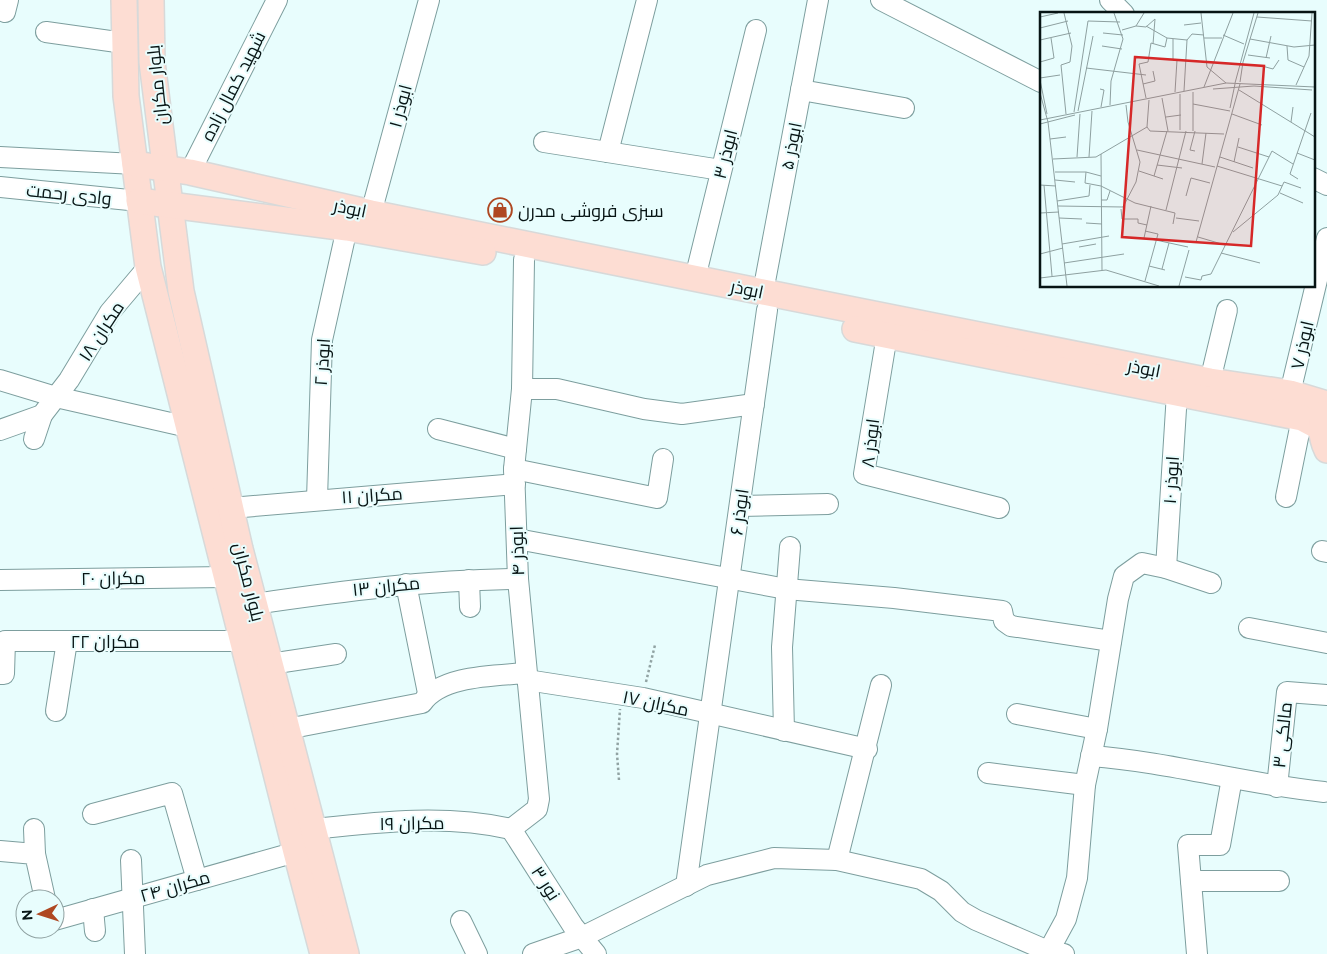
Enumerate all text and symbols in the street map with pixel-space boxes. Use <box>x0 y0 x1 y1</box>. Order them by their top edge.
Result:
inset map <box>1040 12 1314 288</box>
street label: شهید کمال زاده <box>196 28 271 145</box>
street label: بلوار مکران <box>142 44 173 126</box>
street label: ابوذر ۱ <box>384 82 417 130</box>
street label: ابوذر ۵ <box>776 120 807 172</box>
street label: ابوذر ۳ <box>709 127 742 181</box>
street label: وادی رحمت <box>25 179 113 210</box>
street label: ابوذر <box>330 194 369 223</box>
shop icon: سبزی فروشی مدرن <box>487 197 513 223</box>
place label: سبزی فروشی مدرن <box>518 200 664 222</box>
street label: ابوذر <box>727 275 766 304</box>
street label: مکران ۱۸ <box>74 297 129 365</box>
street label: ابوذر ۷ <box>1286 319 1319 372</box>
street label: ابوذر ۲ <box>310 338 335 387</box>
street label: ابوذر <box>1124 354 1162 382</box>
street label: ابوذر ۸ <box>857 417 884 469</box>
street label: ابوذر ۱۰ <box>1159 455 1184 505</box>
street label: مکران ۱۱ <box>341 482 403 509</box>
street label: ابوذر ۶ <box>725 487 754 537</box>
street label: ابوذر ۴ <box>506 526 529 576</box>
street label: بلوار مکران <box>228 540 269 624</box>
street label: مکران ۲۰ <box>81 567 145 590</box>
street label: مکران ۱۳ <box>351 572 421 601</box>
street label: مکران ۲۲ <box>70 631 140 653</box>
street label: مکران ۱۷ <box>621 686 691 721</box>
street label: مالکی ۳ <box>1268 701 1297 769</box>
street label: مکران ۱۹ <box>379 812 445 835</box>
street label: نور ۳ <box>526 862 565 905</box>
street label: مکران ۲۴ <box>138 866 213 907</box>
north arrow <box>15 889 65 939</box>
text: N <box>19 909 35 921</box>

